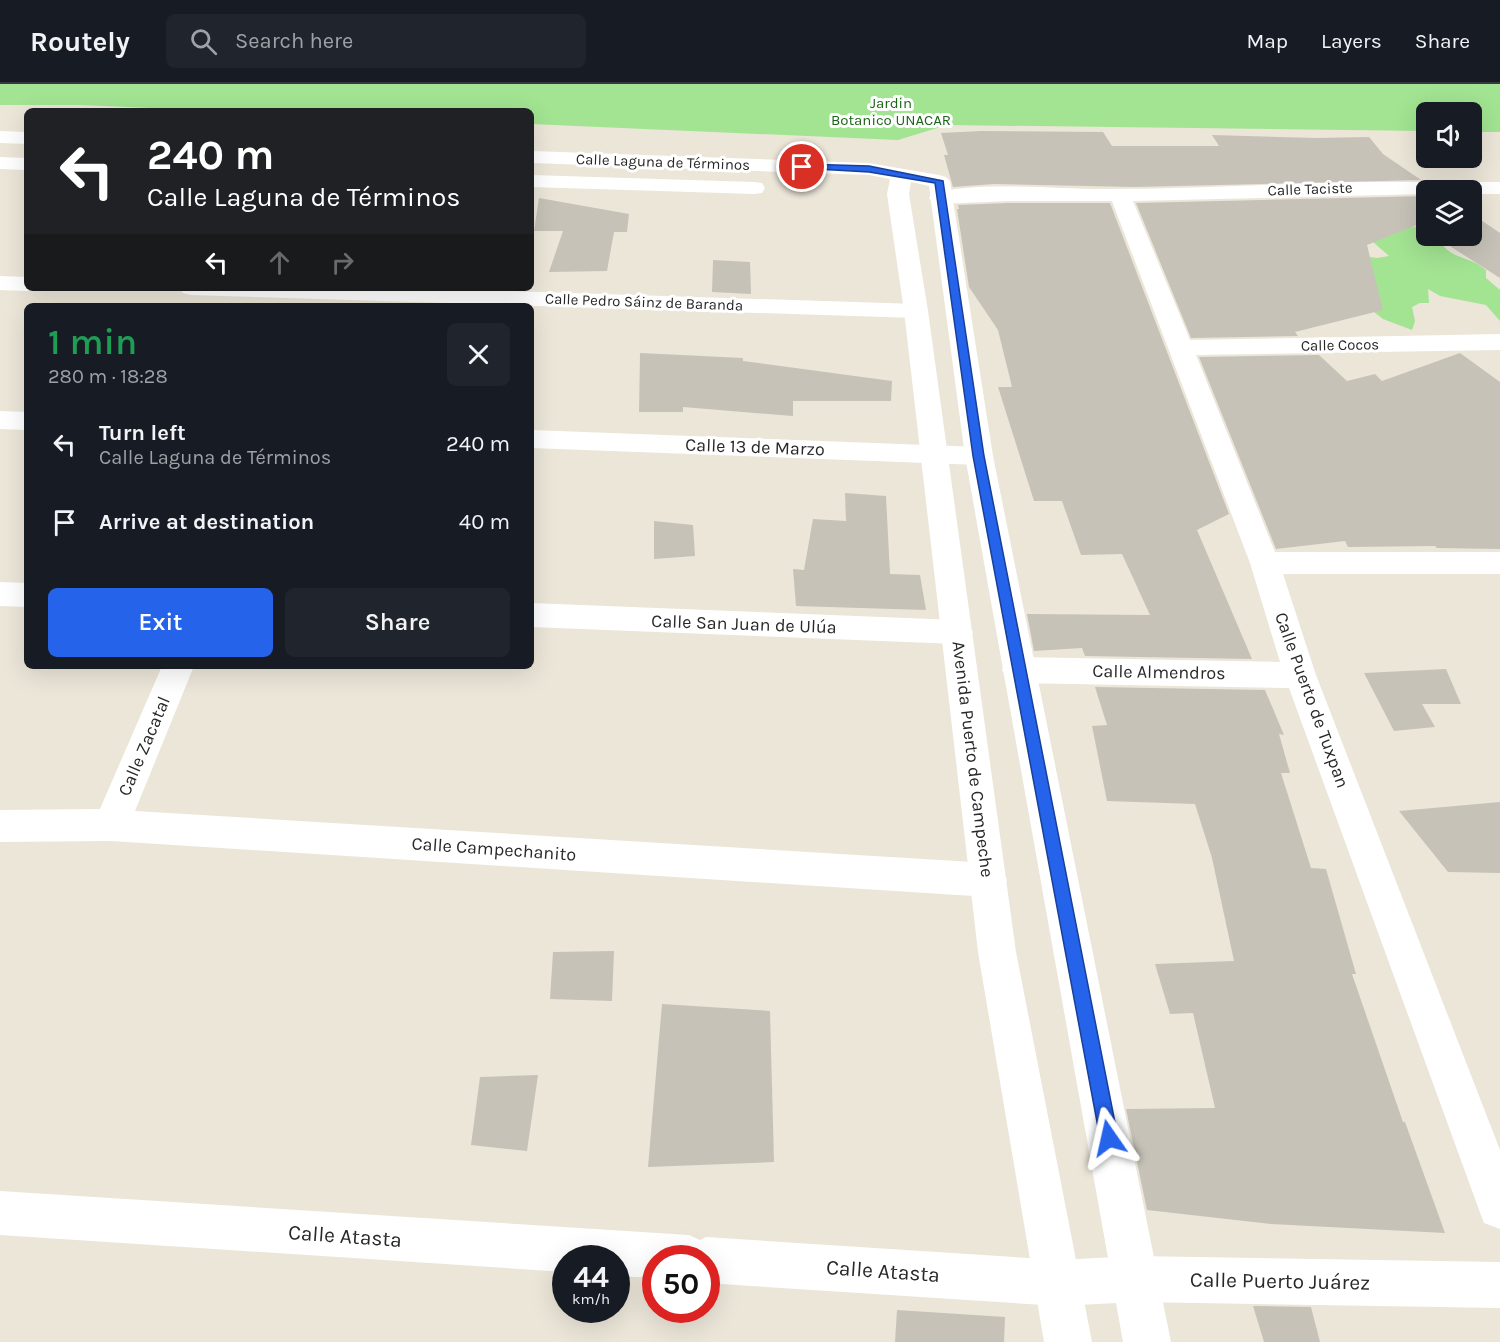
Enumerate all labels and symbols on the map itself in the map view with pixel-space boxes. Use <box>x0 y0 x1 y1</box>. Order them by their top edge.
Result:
park label: Jardin Botanico UNACAR <box>831 94 951 129</box>
pin <box>776 141 827 192</box>
street label: Calle Laguna de Términos <box>576 150 750 174</box>
street label: Calle Taciste <box>1267 179 1353 199</box>
street label: Calle Pedro Sáinz de Baranda <box>545 290 743 314</box>
street label: Calle Cocos <box>1301 335 1379 355</box>
street label: Calle 13 de Marzo <box>685 434 825 460</box>
street label: Calle Puerto de Tuxpan <box>1270 609 1354 791</box>
street label: Calle San Juan de Ulúa <box>651 610 837 638</box>
street label: Avenida Puerto de Campeche <box>948 640 998 878</box>
street label: Calle Almendros <box>1092 660 1226 684</box>
street label: Calle Zacatal <box>113 693 175 799</box>
street label: Calle Campechanito <box>411 832 577 866</box>
position arrow <box>1077 1106 1141 1170</box>
street label: Calle Atasta <box>287 1220 403 1252</box>
speed limit sign: 50 <box>642 1245 720 1323</box>
street label: Calle Atasta <box>825 1255 941 1287</box>
street label: Calle Puerto Juárez <box>1190 1267 1370 1295</box>

